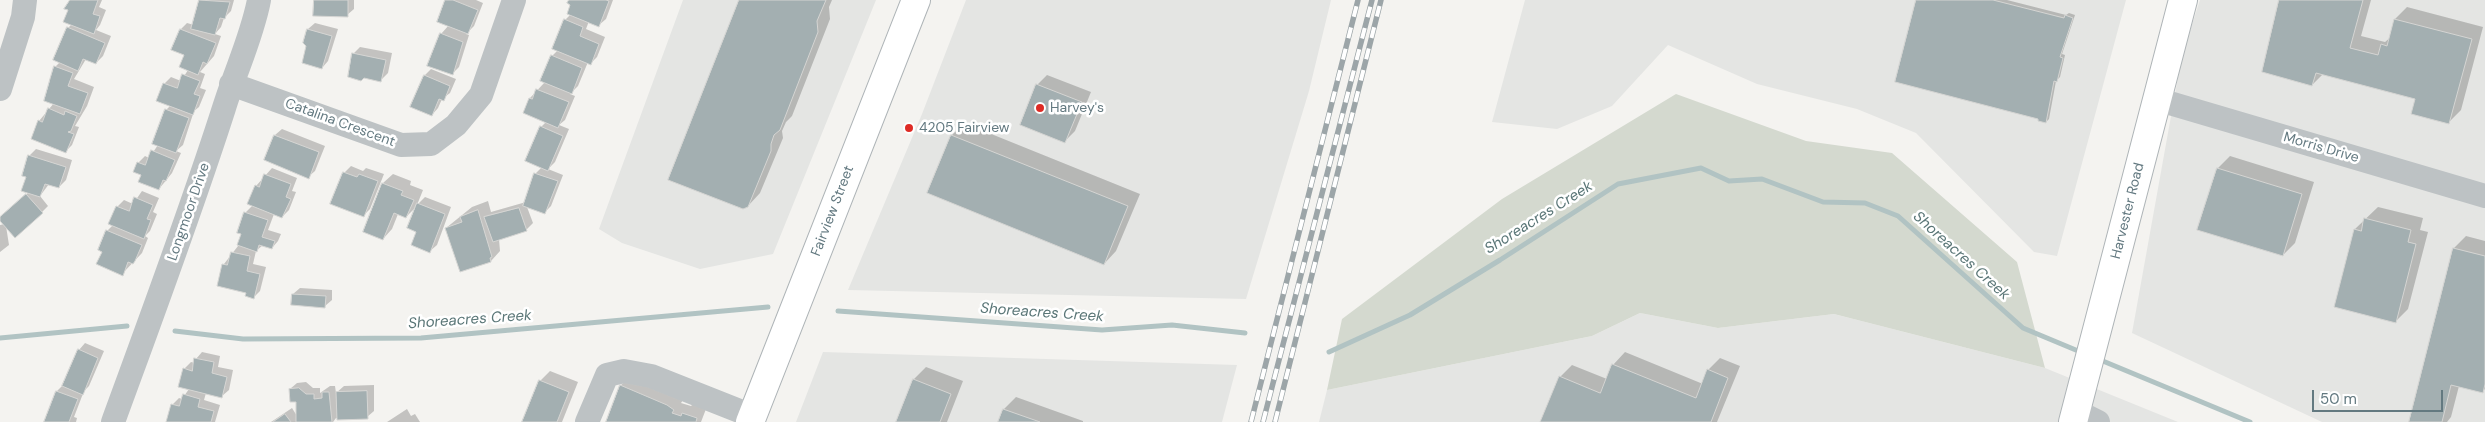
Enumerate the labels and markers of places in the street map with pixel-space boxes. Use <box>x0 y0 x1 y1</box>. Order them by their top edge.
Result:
place label: Harvey's <box>1050 100 1104 116</box>
marker: Harvey's <box>1034 102 1046 114</box>
place label: 4205 Fairview <box>919 120 1010 136</box>
marker: 4205 Fairview <box>903 122 915 134</box>

